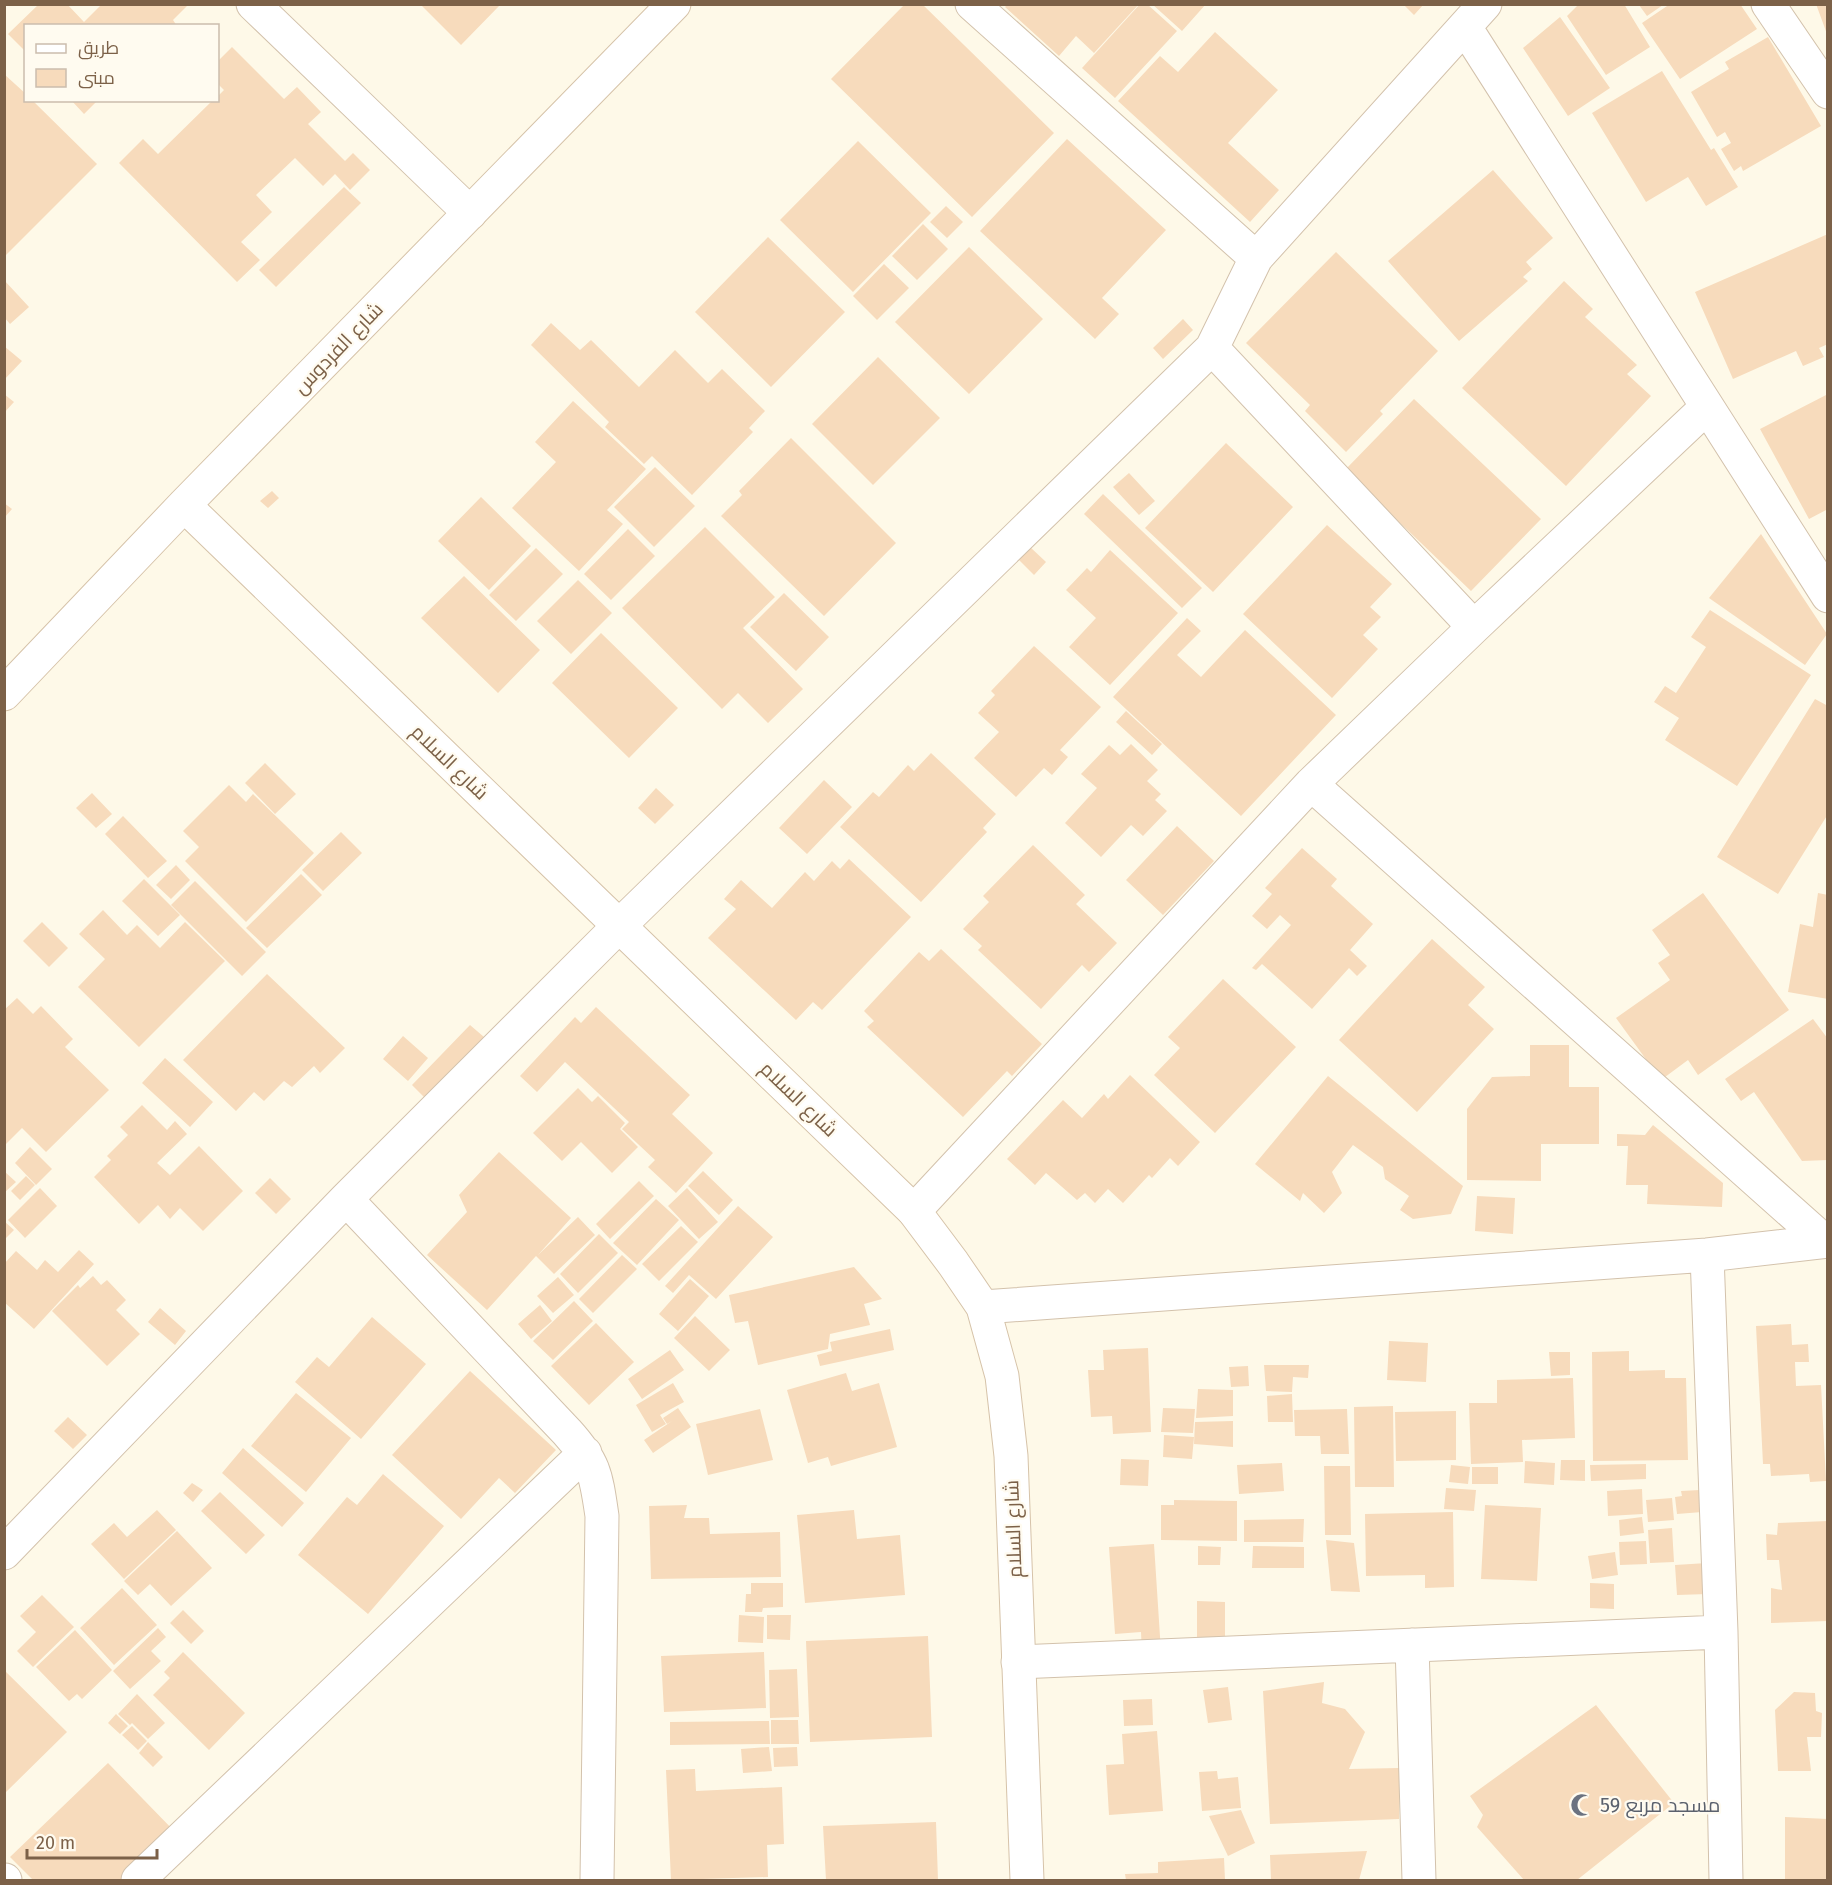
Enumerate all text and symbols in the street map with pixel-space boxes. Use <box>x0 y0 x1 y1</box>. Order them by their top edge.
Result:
legend <box>24 24 219 102</box>
text: طريق <box>78 37 119 60</box>
text: مبنى <box>78 67 115 89</box>
street label: شارع الفردوس <box>288 297 389 400</box>
street label: شارع السلام <box>405 719 494 806</box>
street label: شارع السلام <box>754 1056 843 1143</box>
street label: شارع السلام <box>999 1480 1029 1578</box>
mosque icon: مسجد مربع 59 <box>1569 1792 1595 1818</box>
place label: مسجد مربع 59 <box>1600 1793 1720 1819</box>
scale bar <box>27 1822 158 1860</box>
text: 20 m <box>36 1832 75 1854</box>

